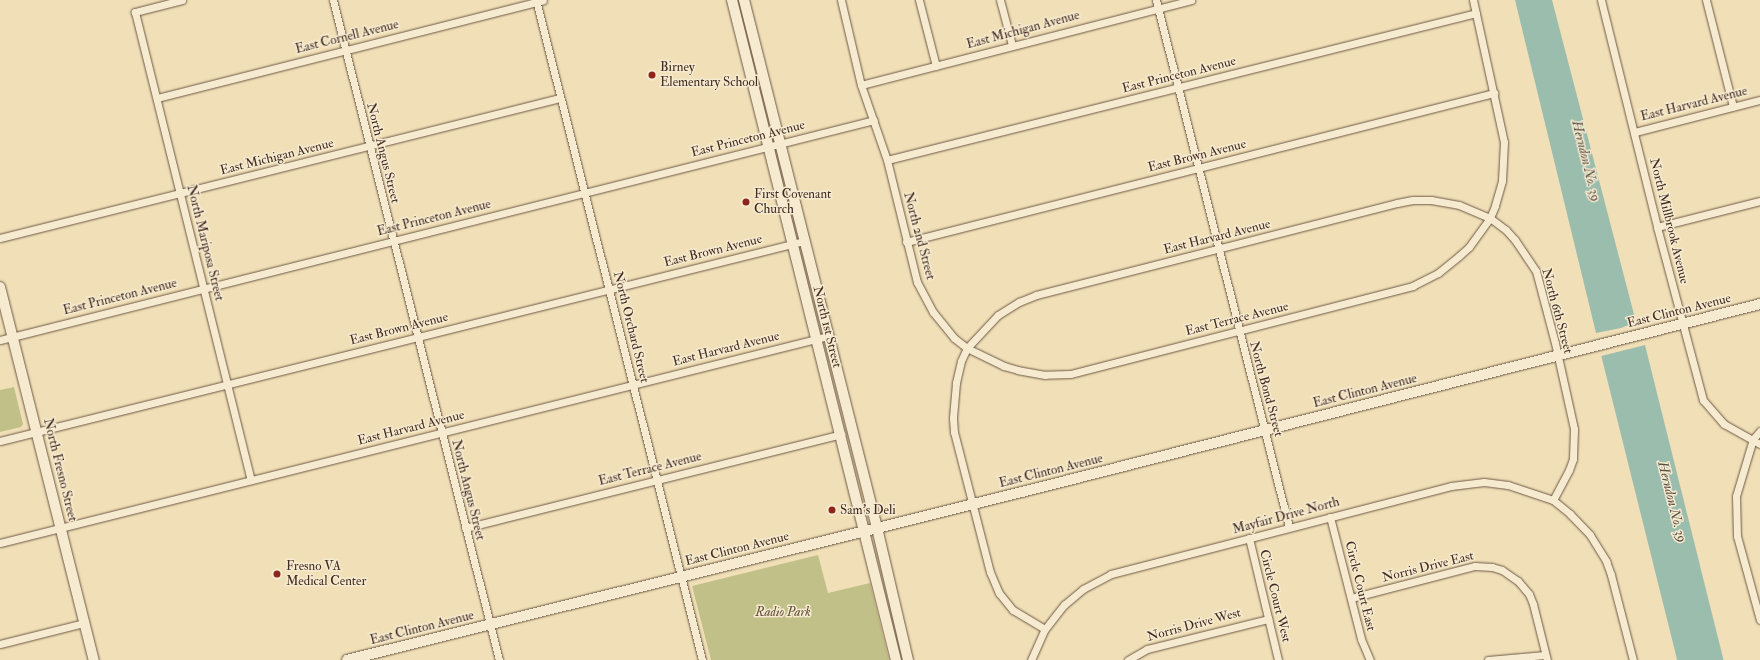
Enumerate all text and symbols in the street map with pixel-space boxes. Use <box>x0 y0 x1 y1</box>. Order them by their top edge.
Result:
street label: East Michigan Avenue <box>965 7 1081 53</box>
street label: East Cornell Avenue <box>294 17 400 57</box>
street label: East Princeton Avenue <box>1120 53 1238 97</box>
place label: Birney Elementary School <box>660 60 758 91</box>
marker: Birney Elementary School <box>647 70 657 80</box>
street label: East Harvard Avenue <box>1639 83 1749 125</box>
street label: North Angus Street <box>363 101 403 205</box>
street label: East Princeton Avenue <box>689 117 807 161</box>
water label: Herndon No. 39 <box>1568 119 1604 203</box>
street label: East Michigan Avenue <box>219 135 335 179</box>
street label: East Brown Avenue <box>1146 136 1248 176</box>
street label: North Millbrook Avenue <box>1646 157 1692 285</box>
street label: North Mariposa Street <box>183 183 227 303</box>
place label: First Covenant Church <box>754 187 831 218</box>
street label: North 2nd Street <box>900 191 938 281</box>
street label: East Princeton Avenue <box>375 196 493 240</box>
marker: First Covenant Church <box>741 197 751 207</box>
street label: East Harvard Avenue <box>1162 216 1272 258</box>
street label: East Brown Avenue <box>662 231 764 271</box>
street label: North 6th Street <box>1538 267 1576 355</box>
street label: North Orchard Street <box>610 270 652 384</box>
street label: East Princeton Avenue <box>61 275 179 319</box>
street label: North 1st Street <box>809 285 845 369</box>
street label: East Clinton Avenue <box>1625 291 1733 331</box>
street label: East Terrace Avenue <box>1184 299 1290 339</box>
street label: East Brown Avenue <box>348 309 450 349</box>
street label: East Harvard Avenue <box>671 328 781 370</box>
street label: North Bond Street <box>1246 340 1286 438</box>
street label: East Clinton Avenue <box>1311 371 1419 411</box>
street label: East Harvard Avenue <box>356 407 466 449</box>
street label: North Fresno Street <box>40 417 80 523</box>
street label: North Angus Street <box>448 438 488 542</box>
street label: East Terrace Avenue <box>597 449 703 489</box>
street label: East Clinton Avenue <box>997 451 1105 491</box>
water label: Herndon No. 39 <box>1654 460 1690 544</box>
street label: Mayfair Drive North <box>1231 494 1341 538</box>
place label: Sam's Deli <box>840 502 896 518</box>
marker: Sam's Deli <box>827 505 837 515</box>
street label: East Clinton Avenue <box>683 529 791 569</box>
street label: Circle Court East <box>1341 539 1379 633</box>
street label: Circle Court West <box>1256 548 1294 644</box>
street label: Norris Drive East <box>1381 548 1475 586</box>
place label: Fresno VA Medical Center <box>286 559 366 590</box>
marker: Fresno VA Medical Center <box>271 568 283 580</box>
park label: Radio Park <box>755 604 811 620</box>
street label: Norris Drive West <box>1145 605 1243 645</box>
street label: East Clinton Avenue <box>368 608 476 648</box>

